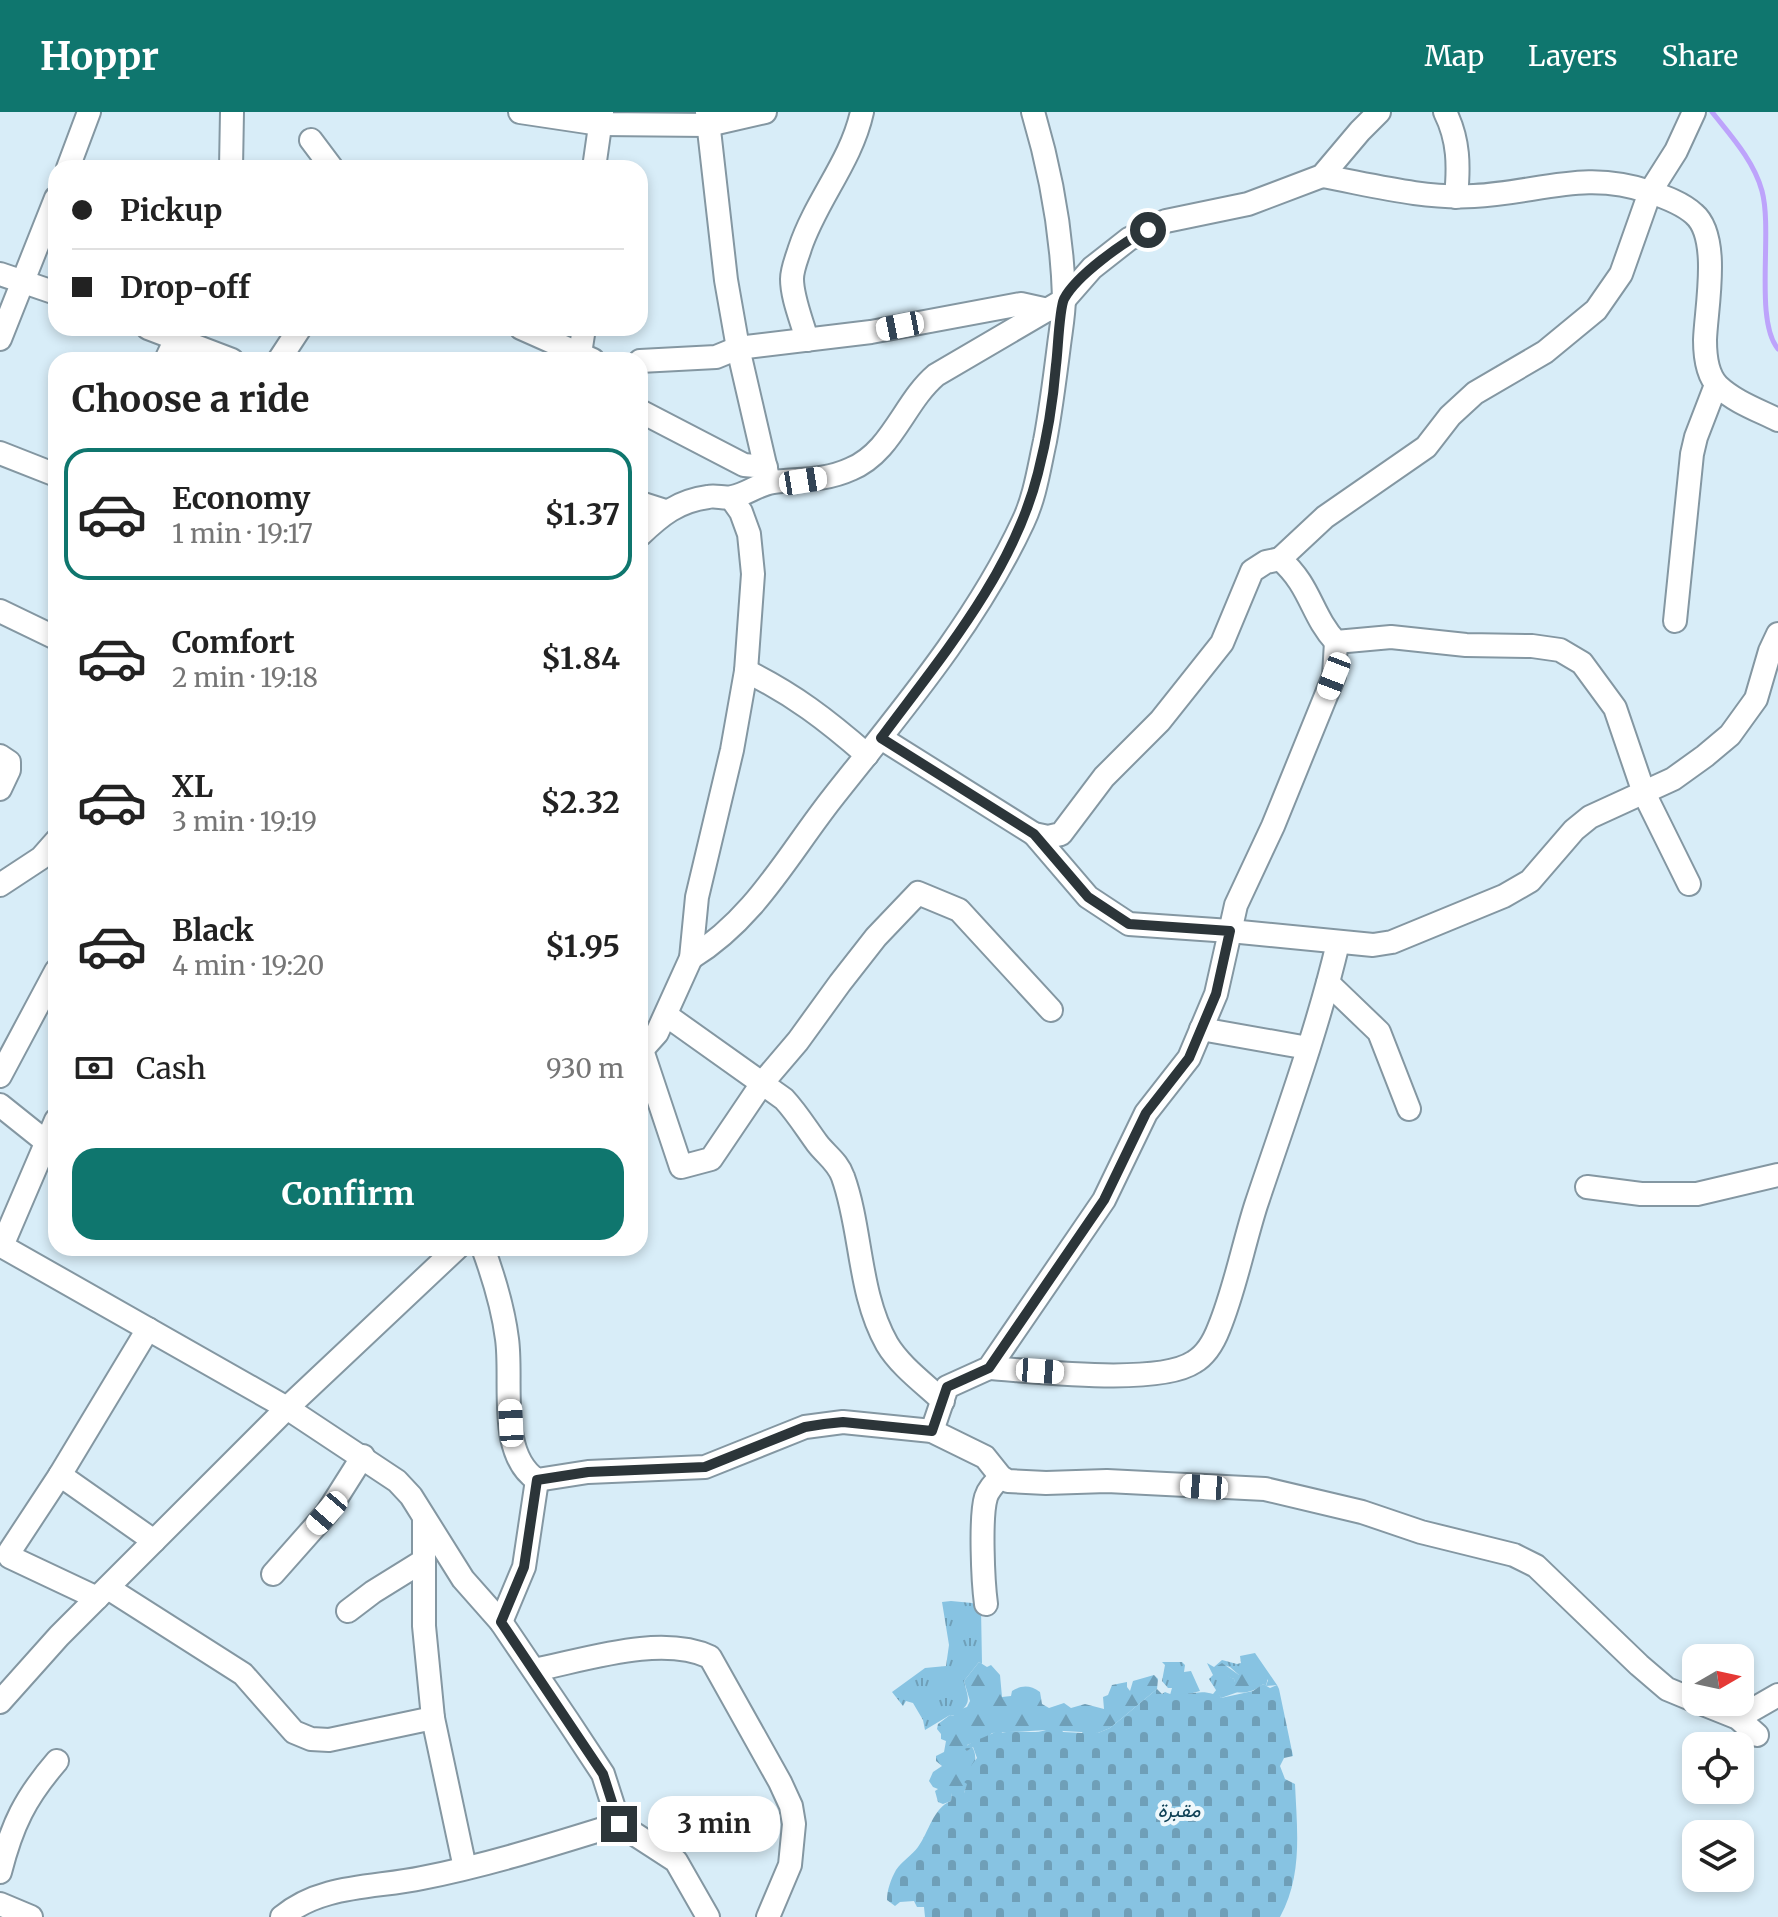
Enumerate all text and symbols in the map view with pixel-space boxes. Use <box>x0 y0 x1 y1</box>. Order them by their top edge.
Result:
text: Hoppr <box>40 33 159 80</box>
text: Map <box>1424 38 1484 74</box>
text: Layers <box>1528 38 1617 74</box>
text: Share <box>1661 38 1738 74</box>
text: Pickup <box>120 191 222 229</box>
route start <box>1130 212 1166 248</box>
text: Drop-off <box>120 268 250 306</box>
car <box>874 310 926 342</box>
text: Choose a ride <box>72 377 309 422</box>
car <box>777 465 829 497</box>
icon: car <box>76 478 148 550</box>
text: Economy <box>172 479 310 517</box>
text: $1.37 <box>545 495 620 533</box>
text: 1 min · 19:17 <box>172 517 313 550</box>
icon: car <box>76 622 148 694</box>
text: Comfort <box>172 623 295 661</box>
text: $1.84 <box>541 639 620 677</box>
car <box>1314 649 1354 703</box>
text: 2 min · 19:18 <box>172 661 318 694</box>
icon: car <box>76 766 148 838</box>
text: XL <box>172 767 213 805</box>
text: $2.32 <box>541 783 620 821</box>
text: 3 min · 19:19 <box>172 805 317 838</box>
icon: car <box>76 910 148 982</box>
text: Black <box>172 911 254 949</box>
text: $1.95 <box>545 927 620 965</box>
text: 4 min · 19:20 <box>172 949 324 982</box>
icon: cash <box>72 1046 116 1090</box>
text: Cash <box>136 1049 206 1087</box>
text: 930 m <box>546 1052 624 1085</box>
button: Confirm <box>72 1148 624 1240</box>
car <box>1015 1357 1065 1385</box>
car <box>498 1398 524 1448</box>
car <box>1179 1473 1229 1501</box>
car <box>302 1487 352 1539</box>
north arrow <box>1682 1644 1754 1716</box>
map controls <box>1682 1644 1754 1892</box>
button: locate <box>1682 1732 1754 1804</box>
callout: 3 min <box>647 1796 779 1852</box>
park label: مقبرة <box>1157 1797 1201 1823</box>
route end <box>601 1806 637 1842</box>
text: 3 min <box>677 1807 751 1840</box>
button: layers <box>1682 1820 1754 1892</box>

